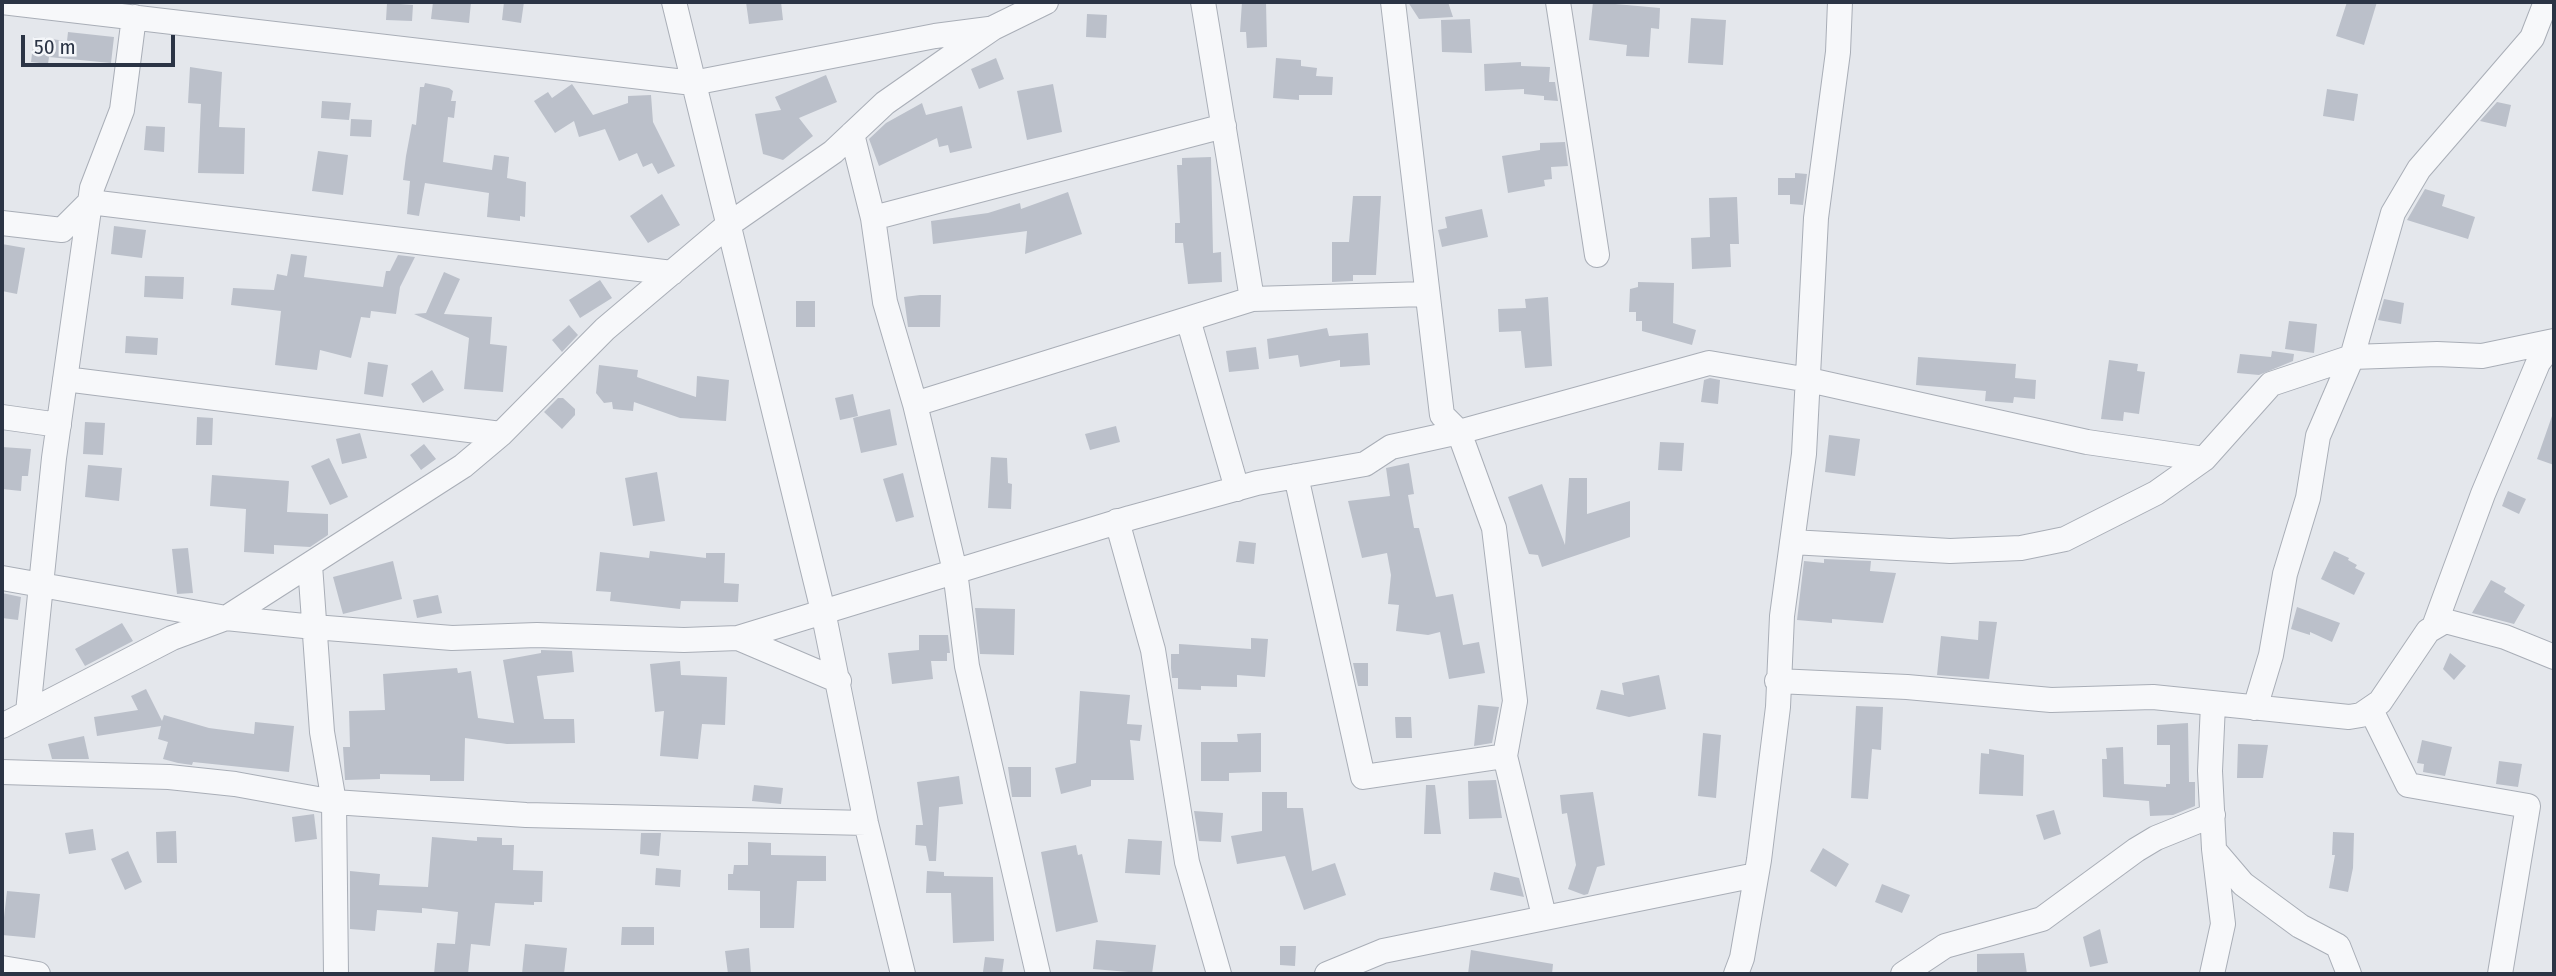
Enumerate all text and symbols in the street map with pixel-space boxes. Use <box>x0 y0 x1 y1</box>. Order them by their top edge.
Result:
scale bar <box>24 21 178 65</box>
text: 50 m <box>34 34 76 60</box>

